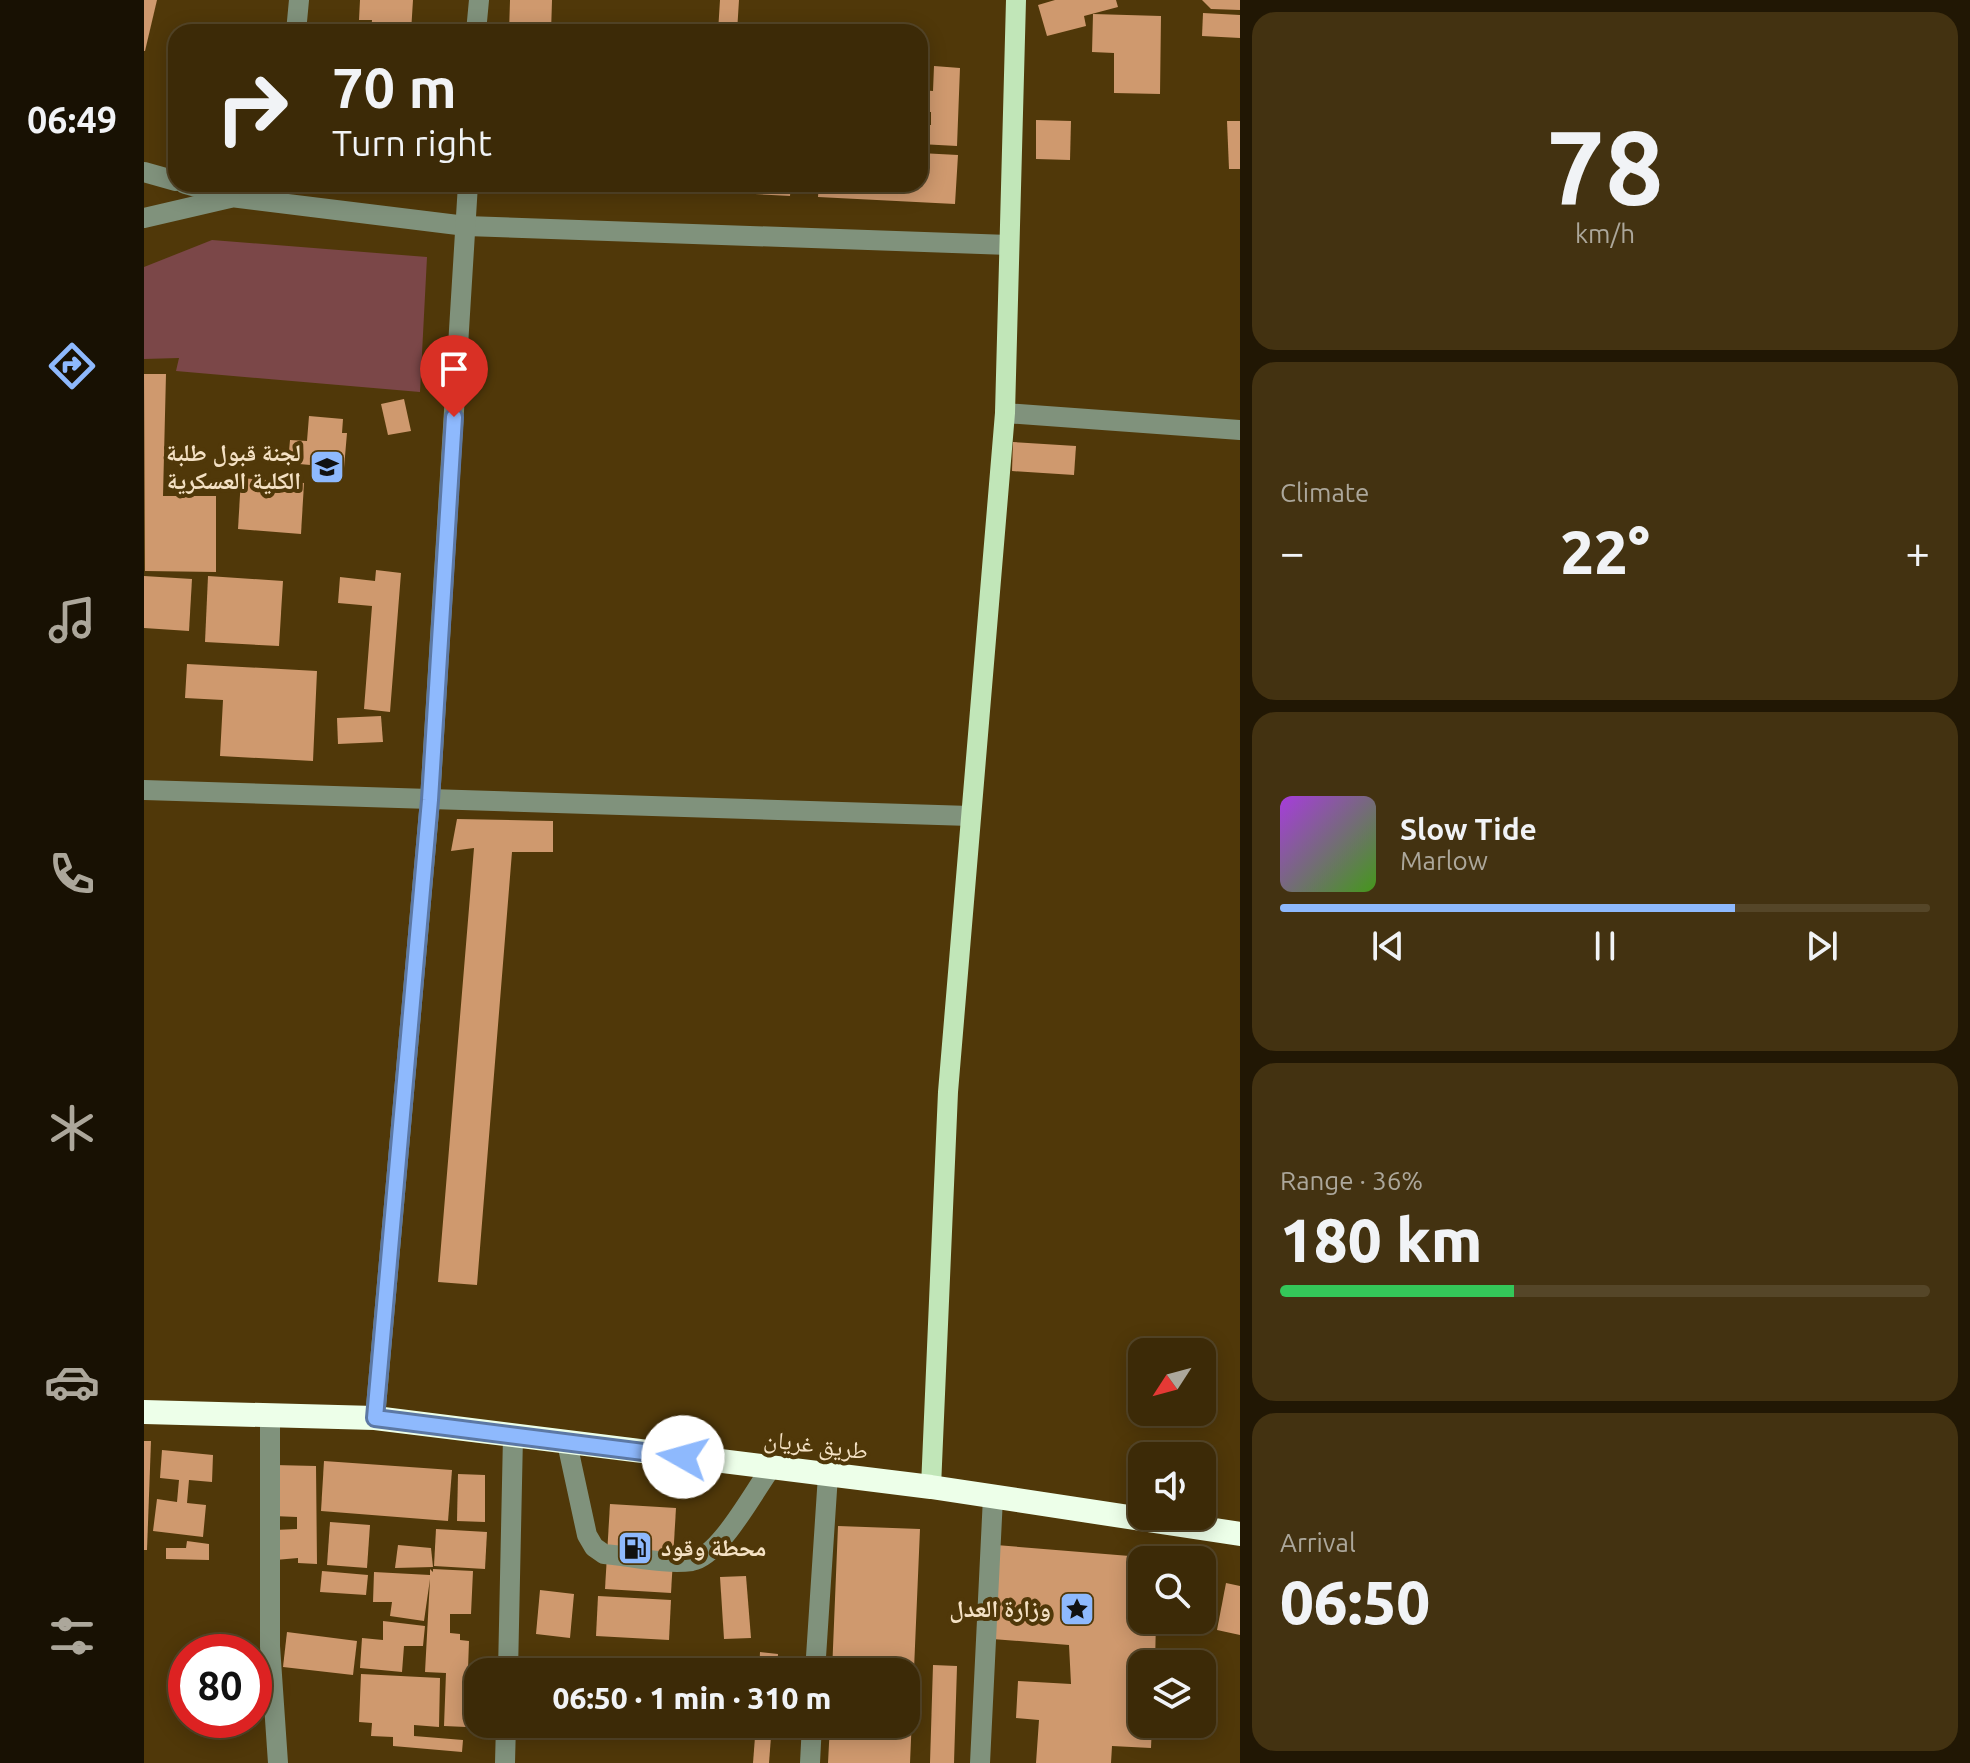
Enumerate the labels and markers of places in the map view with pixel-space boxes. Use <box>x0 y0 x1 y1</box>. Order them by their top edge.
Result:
pin <box>420 335 488 417</box>
place label: لجنة قبول طلبة الكلية العسكرية <box>166 439 301 495</box>
school or university icon: لجنة قبول طلبة الكلية العسكرية <box>308 448 346 486</box>
fuel station icon: محطة وقود <box>616 1529 654 1567</box>
place label: محطة وقود <box>661 1534 766 1561</box>
place icon: وزارة العدل <box>1058 1590 1096 1628</box>
place label: وزارة العدل <box>949 1595 1051 1623</box>

